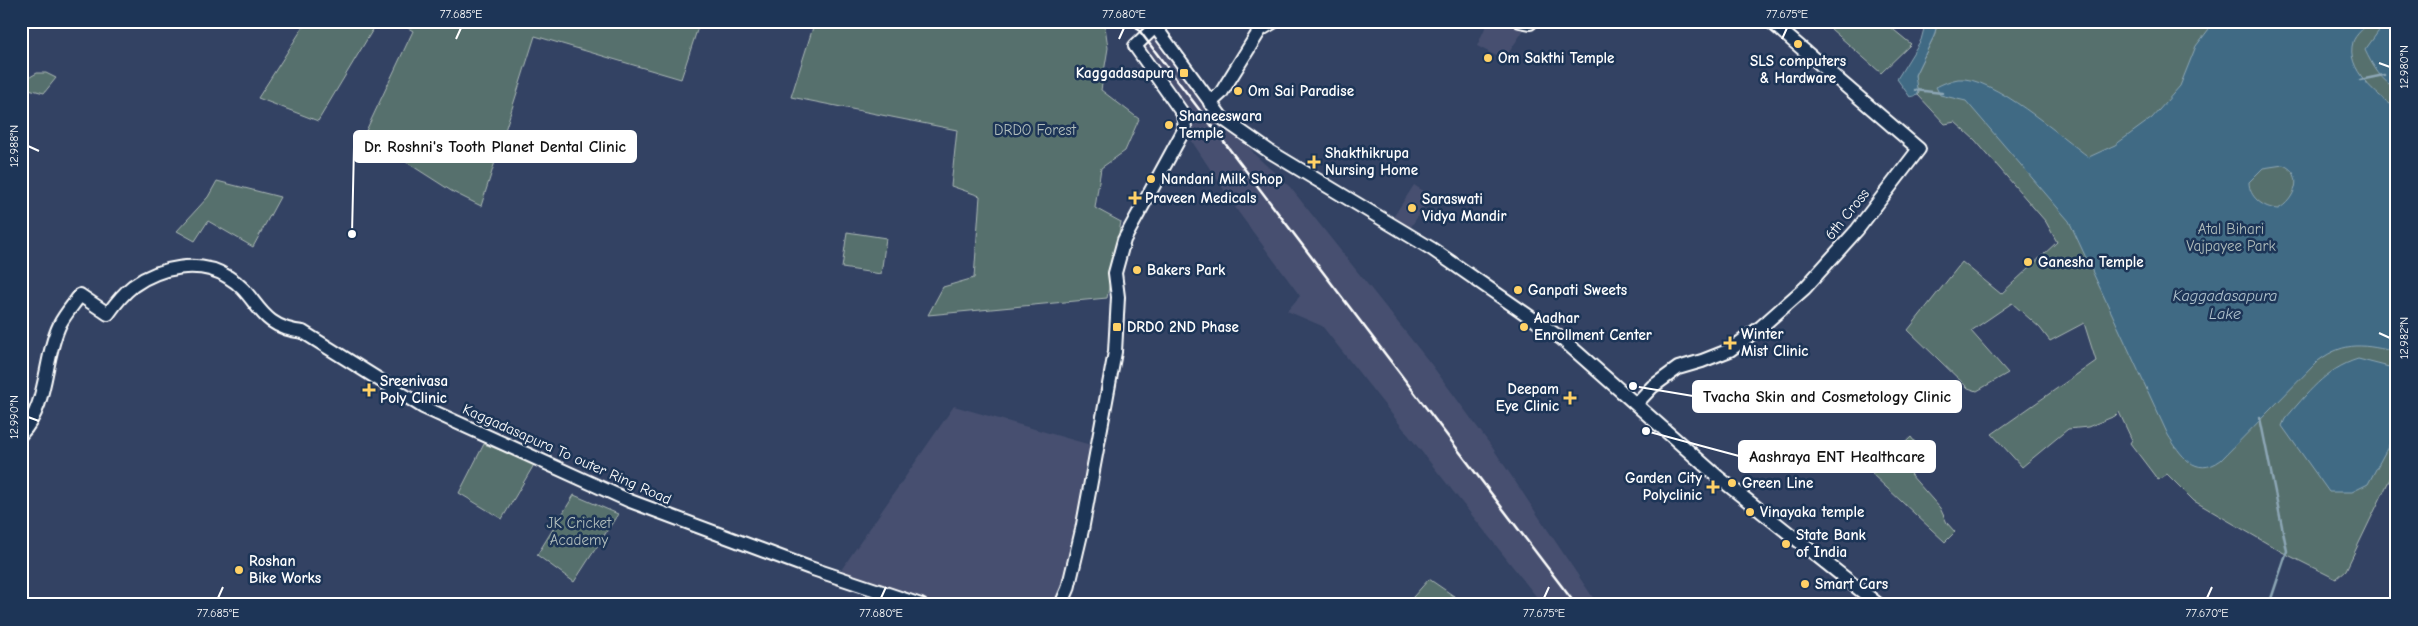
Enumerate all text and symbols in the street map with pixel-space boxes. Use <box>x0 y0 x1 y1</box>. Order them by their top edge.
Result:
text: 77.685°E <box>440 7 482 21</box>
text: 77.680°E <box>1102 7 1146 21</box>
text: 77.675°E <box>1766 7 1808 21</box>
marker: SLS computers & Hardware <box>1792 38 1804 50</box>
text: 12.980°N <box>2397 45 2411 89</box>
place label: Om Sakthi Temple <box>1498 49 1614 67</box>
marker: Om Sakthi Temple <box>1482 52 1494 64</box>
place label: SLS computers & Hardware <box>1750 52 1846 87</box>
place label: Kaggadasapura <box>1076 64 1174 82</box>
marker: Kaggadasapura <box>1178 67 1190 79</box>
place label: Om Sai Paradise <box>1248 82 1354 100</box>
marker: Om Sai Paradise <box>1232 85 1244 97</box>
place label: Shaneeswara Temple <box>1179 107 1262 142</box>
marker: Shaneeswara Temple <box>1163 119 1175 131</box>
park label: DRDO Forest <box>994 121 1077 139</box>
text: 12.988°N <box>7 125 21 167</box>
callout: Dr. Roshni's Tooth Planet Dental Clinic <box>354 131 636 162</box>
text: Dr. Roshni's Tooth Planet Dental Clinic <box>364 138 627 156</box>
place label: Shakthikrupa Nursing Home <box>1325 144 1418 179</box>
marker: Shakthikrupa Nursing Home <box>1307 155 1321 169</box>
place label: Nandani Milk Shop <box>1161 170 1283 188</box>
marker: Nandani Milk Shop <box>1145 173 1157 185</box>
street label: 6th Cross <box>1821 185 1873 243</box>
place label: Praveen Medicals <box>1145 189 1256 207</box>
place label: Saraswati Vidya Mandir <box>1422 190 1507 225</box>
marker: Praveen Medicals <box>1129 192 1141 204</box>
marker: Saraswati Vidya Mandir <box>1406 202 1418 214</box>
park label: Atal Bihari Vajpayee Park <box>2186 220 2276 255</box>
place label: Ganesha Temple <box>2038 253 2144 271</box>
marker: Ganesha Temple <box>2022 256 2034 268</box>
place label: Bakers Park <box>1147 261 1226 279</box>
marker: Bakers Park <box>1131 264 1143 276</box>
place label: Ganpati Sweets <box>1528 281 1627 299</box>
marker: Ganpati Sweets <box>1512 284 1524 296</box>
water label: Kaggadasapura Lake <box>2173 287 2277 323</box>
place label: Aadhar Enrollment Center <box>1534 309 1652 344</box>
text: 12.982°N <box>2397 317 2411 359</box>
place label: DRDO 2ND Phase <box>1127 318 1239 336</box>
marker: DRDO 2ND Phase <box>1111 321 1123 333</box>
marker: Aadhar Enrollment Center <box>1518 321 1530 333</box>
place label: Winter Mist Clinic <box>1741 325 1808 360</box>
marker: Winter Mist Clinic <box>1723 336 1737 350</box>
place label: Sreenivasa Poly Clinic <box>380 372 448 407</box>
place label: Deepam Eye Clinic <box>1496 380 1559 415</box>
callout: Tvacha Skin and Cosmetology Clinic <box>1693 381 1961 412</box>
marker: Sreenivasa Poly Clinic <box>362 383 376 397</box>
text: Tvacha Skin and Cosmetology Clinic <box>1703 388 1952 406</box>
marker: Deepam Eye Clinic <box>1563 391 1577 405</box>
text: 12.990°N <box>7 395 21 439</box>
street label: Kaggadasapura To outer Ring Road <box>460 400 674 508</box>
callout: Aashraya ENT Healthcare <box>1739 441 1935 472</box>
text: Aashraya ENT Healthcare <box>1749 448 1925 466</box>
place label: Garden City Polyclinic <box>1625 469 1702 504</box>
place label: Green Line <box>1742 474 1813 492</box>
marker: Green Line <box>1726 477 1738 489</box>
marker: Garden City Polyclinic <box>1706 480 1720 494</box>
place label: Vinayaka temple <box>1760 503 1864 521</box>
marker: Vinayaka temple <box>1744 506 1756 518</box>
park label: JK Cricket Academy <box>547 514 612 549</box>
place label: State Bank of India <box>1796 526 1867 561</box>
marker: State Bank of India <box>1780 538 1792 550</box>
place label: Roshan Bike Works <box>249 552 321 587</box>
marker: Roshan Bike Works <box>233 564 245 576</box>
place label: Smart Cars <box>1815 575 1888 593</box>
marker: Smart Cars <box>1799 578 1811 590</box>
text: 77.685°E <box>197 606 239 620</box>
text: 77.680°E <box>859 606 903 620</box>
text: 77.675°E <box>1523 606 1565 620</box>
text: 77.670°E <box>2186 606 2228 620</box>

